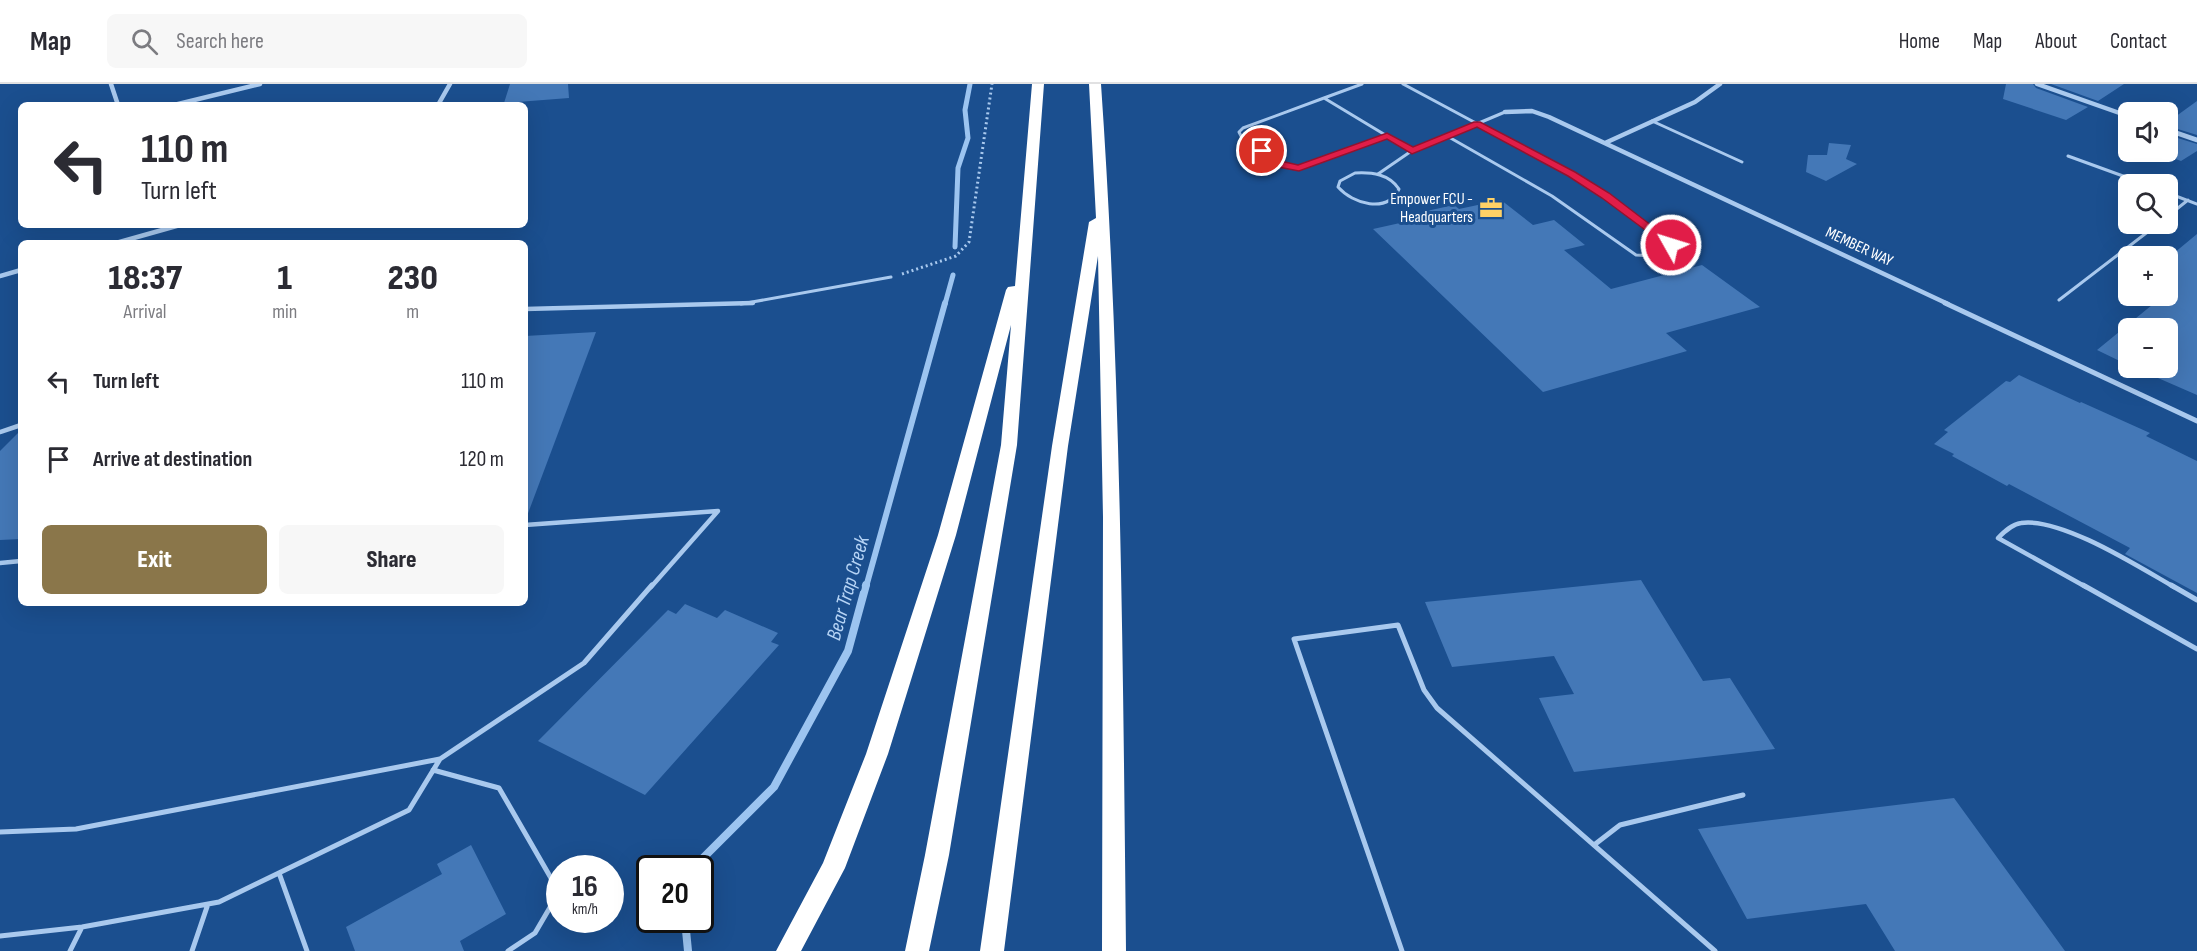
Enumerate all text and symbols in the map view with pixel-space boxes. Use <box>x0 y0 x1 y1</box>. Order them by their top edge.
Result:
search box <box>107 14 527 68</box>
text: Map <box>30 25 71 58</box>
icon: search <box>128 25 161 58</box>
text: Search here <box>176 28 264 55</box>
text: Home <box>1899 29 1940 54</box>
text: Map <box>1973 29 2002 54</box>
text: About <box>2035 29 2077 54</box>
text: Contact <box>2110 29 2167 54</box>
map controls <box>2118 102 2178 378</box>
button: sound <box>2118 102 2178 162</box>
text: 110 m <box>141 124 228 175</box>
pin <box>1236 125 1287 176</box>
icon: left <box>42 126 120 204</box>
icon: arrive <box>1245 134 1278 167</box>
button: search <box>2118 174 2178 234</box>
text: Turn left <box>141 175 217 207</box>
place label: Empower FCU - Headquarters <box>1390 190 1473 227</box>
office icon: Empower FCU - Headquarters <box>1478 195 1504 221</box>
position arrow <box>1639 213 1703 277</box>
street label: MEMBER WAY <box>1822 223 1896 271</box>
button: + <box>2118 246 2178 306</box>
text: 18:37 <box>108 257 182 300</box>
text: 1 <box>277 257 292 300</box>
text: 230 <box>387 257 438 300</box>
text: Arrival <box>124 300 167 324</box>
text: min <box>272 300 297 324</box>
text: m <box>406 300 419 324</box>
button: − <box>2118 318 2178 378</box>
icon: left <box>42 365 75 398</box>
text: Turn left <box>93 368 159 395</box>
text: 110 m <box>461 368 504 395</box>
icon: arrive <box>42 443 75 476</box>
text: Arrive at destination <box>93 446 252 473</box>
text: 120 m <box>460 446 504 473</box>
button: Exit <box>42 525 267 594</box>
button: Share <box>279 525 504 594</box>
water label: Bear Trap Creek <box>821 532 875 643</box>
speed limit sign: 20 <box>636 855 714 933</box>
text: 16 <box>572 869 598 905</box>
text: km/h <box>572 900 598 919</box>

